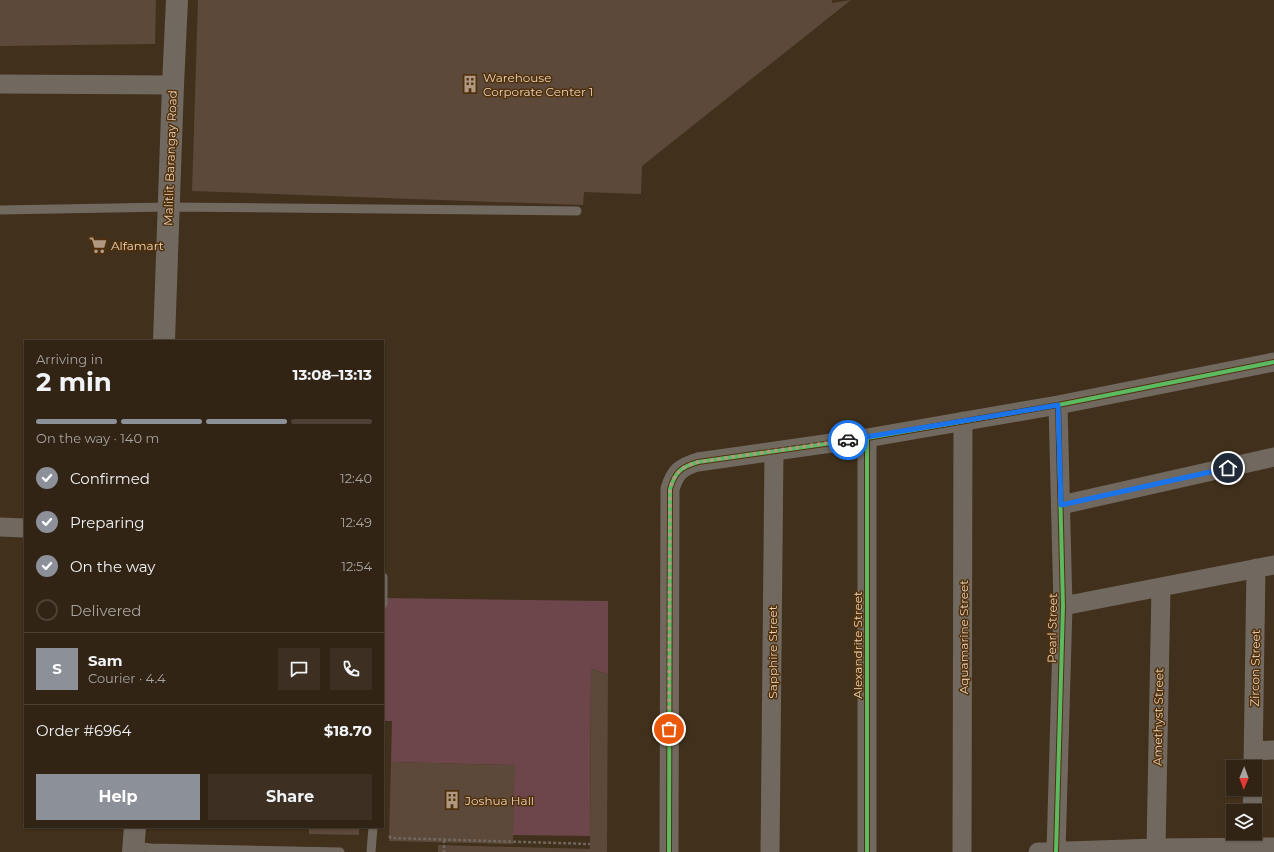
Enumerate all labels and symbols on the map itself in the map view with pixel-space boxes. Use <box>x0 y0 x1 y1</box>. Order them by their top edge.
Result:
place label: Warehouse Corporate Center 1 <box>483 70 593 99</box>
building icon: Warehouse Corporate Center 1 <box>460 74 480 94</box>
street label: Malitlit Barangay Road <box>160 90 180 226</box>
supermarket icon: Alfamart <box>88 235 108 255</box>
place label: Alfamart <box>111 238 164 253</box>
courier <box>828 420 868 460</box>
pin <box>1211 451 1245 485</box>
street label: Aquamarine Street <box>956 580 971 694</box>
street label: Alexandrite Street <box>850 591 865 699</box>
street label: Pearl Street <box>1044 593 1060 663</box>
street label: Sapphire Street <box>765 605 780 699</box>
street label: Zircon Street <box>1247 629 1263 707</box>
street label: Amethyst Street <box>1150 668 1166 766</box>
pin <box>652 712 686 746</box>
north arrow <box>1226 760 1262 796</box>
building icon: Joshua Hall <box>442 790 462 810</box>
place label: Joshua Hall <box>464 793 534 808</box>

